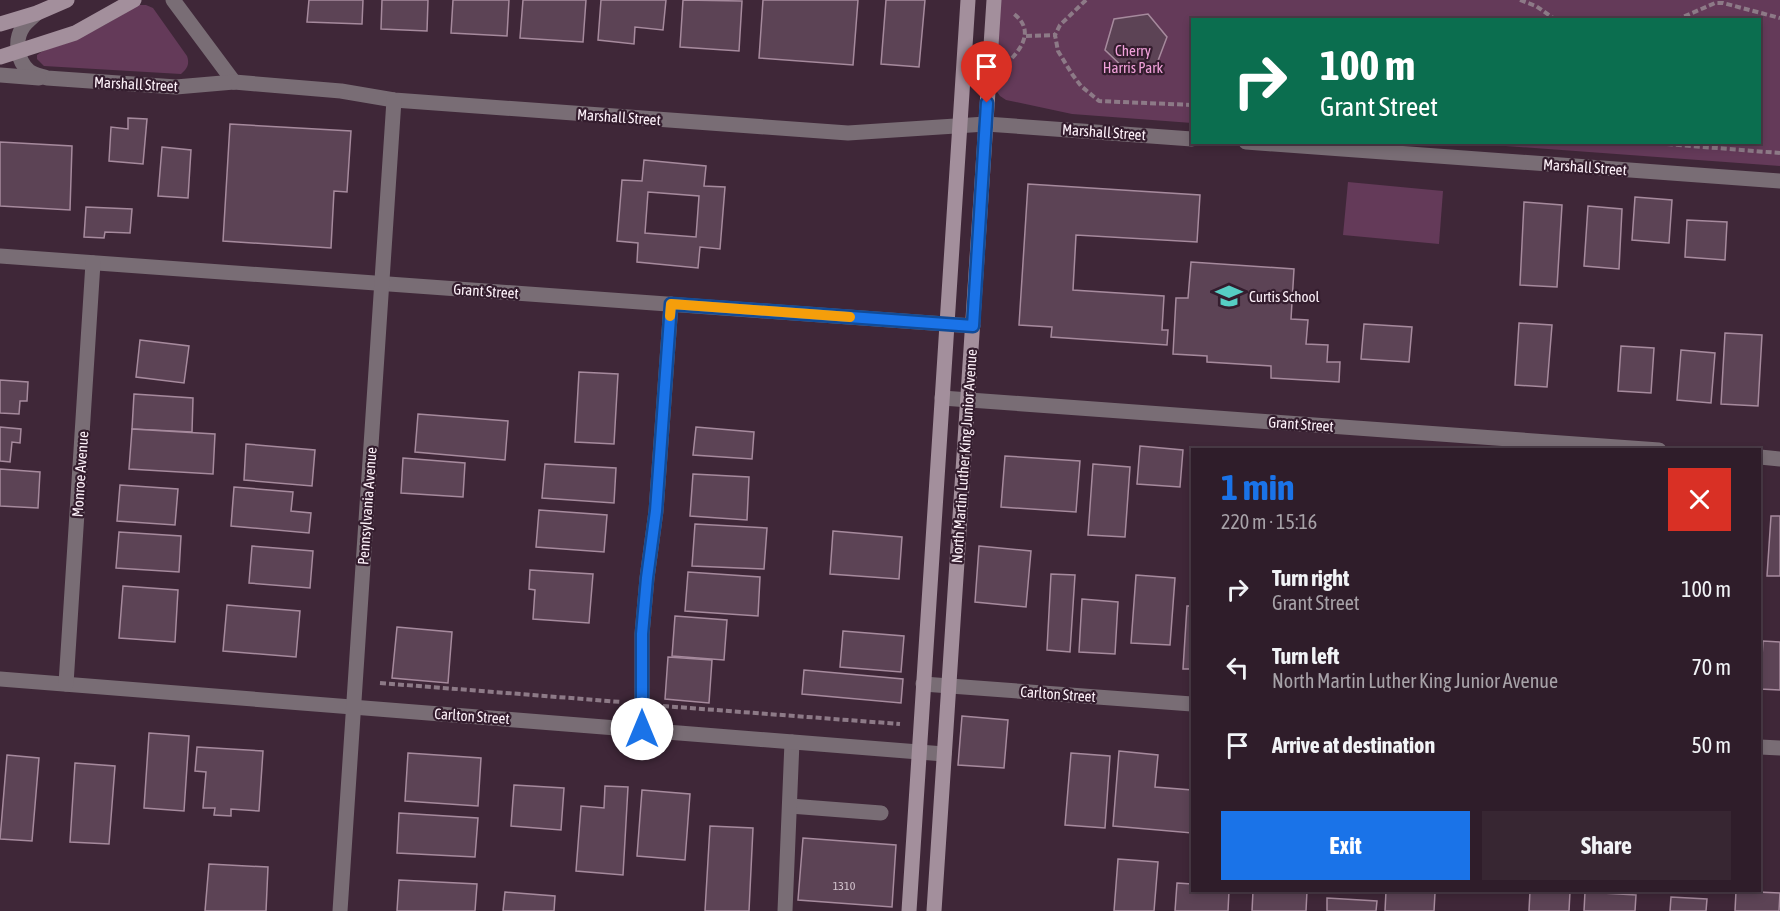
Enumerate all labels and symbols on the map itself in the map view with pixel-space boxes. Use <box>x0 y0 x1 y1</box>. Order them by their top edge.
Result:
pin <box>961 41 1012 103</box>
park label: Cherry Harris Park <box>1103 42 1164 76</box>
street label: Marshall Street <box>94 73 178 95</box>
street label: Marshall Street <box>577 106 661 128</box>
street label: Marshall Street <box>1062 121 1146 143</box>
street label: Marshall Street <box>1543 156 1627 178</box>
street label: Grant Street <box>453 280 519 302</box>
school or university icon: Curtis School <box>1214 281 1244 311</box>
place label: Curtis School <box>1249 288 1320 305</box>
street label: North Martin Luther King Junior Avenue <box>948 348 980 564</box>
street label: Grant Street <box>1268 413 1334 435</box>
street label: Monroe Avenue <box>69 430 91 518</box>
street label: Pennsylvania Avenue <box>354 446 380 566</box>
street label: Carlton Street <box>1020 683 1096 705</box>
position arrow <box>610 697 674 761</box>
street label: Carlton Street <box>434 705 510 727</box>
house number: 1310 <box>833 879 856 893</box>

